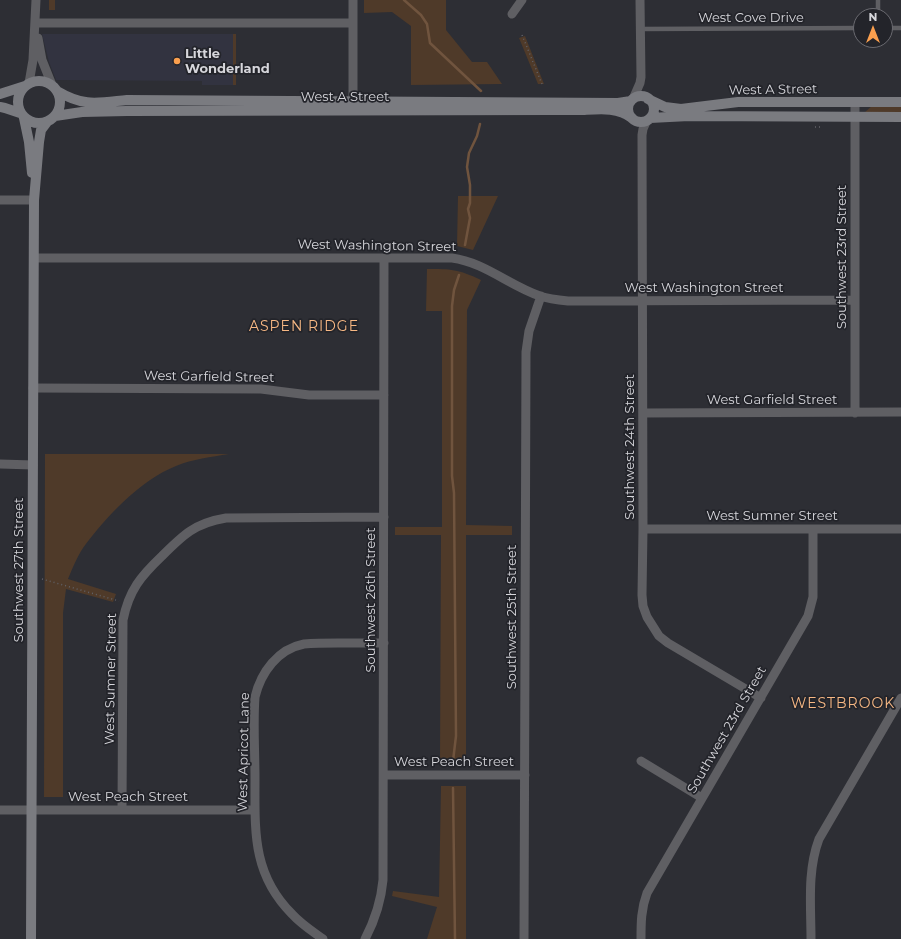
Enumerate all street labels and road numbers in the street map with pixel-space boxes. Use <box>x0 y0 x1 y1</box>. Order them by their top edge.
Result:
street label: West Cove Drive <box>698 10 804 26</box>
street label: West A Street <box>729 81 817 99</box>
street label: West A Street <box>301 89 389 105</box>
street label: Southwest 23rd Street <box>834 185 850 329</box>
street label: West Washington Street <box>297 237 457 255</box>
street label: West Washington Street <box>624 280 784 296</box>
street label: West Garfield Street <box>144 368 274 386</box>
street label: Southwest 24th Street <box>622 374 638 520</box>
street label: West Garfield Street <box>707 392 837 408</box>
street label: Southwest 27th Street <box>11 498 27 642</box>
street label: West Sumner Street <box>706 508 838 524</box>
street label: Southwest 26th Street <box>363 528 379 672</box>
street label: Southwest 25th Street <box>504 545 520 689</box>
street label: West Sumner Street <box>102 613 120 745</box>
street label: Southwest 23rd Street <box>684 664 770 796</box>
street label: West Apricot Lane <box>235 692 253 812</box>
street label: West Peach Street <box>394 754 514 770</box>
street label: West Peach Street <box>68 789 188 805</box>

